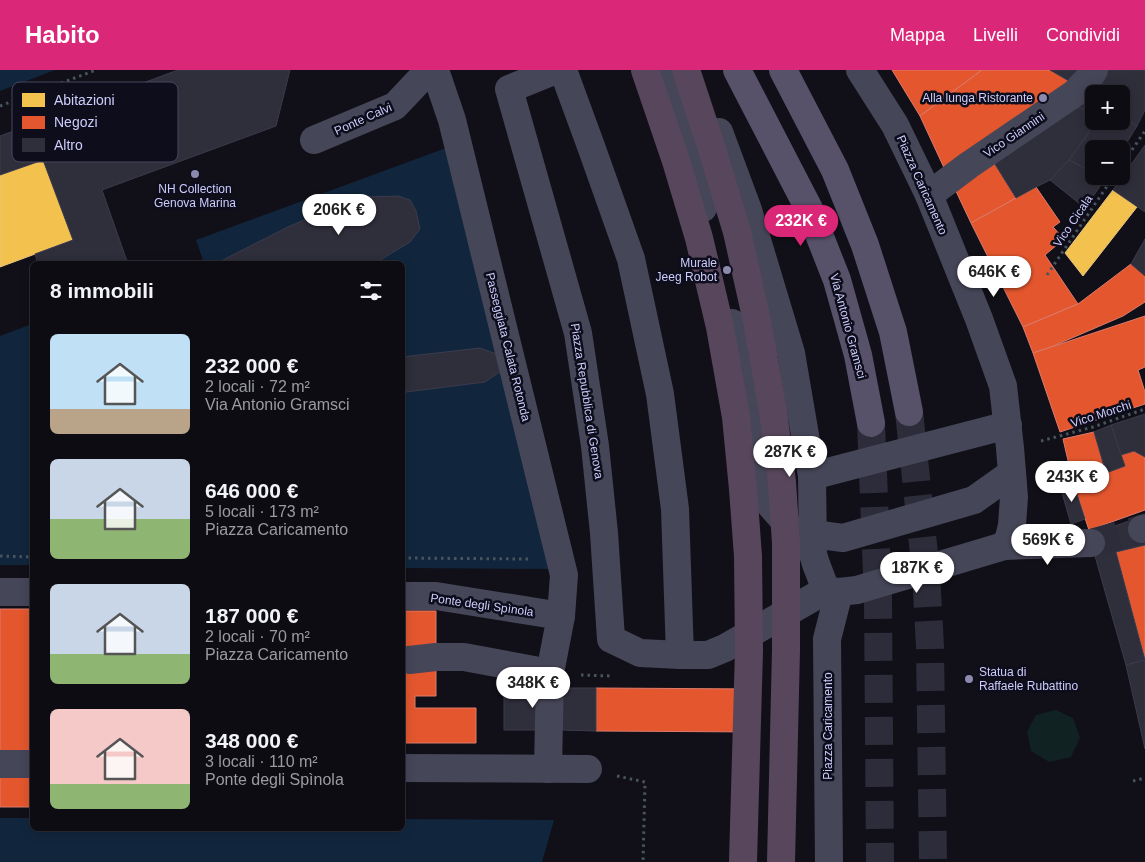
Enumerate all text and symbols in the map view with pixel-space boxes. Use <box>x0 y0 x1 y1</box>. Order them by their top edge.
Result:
text: Habito <box>25 21 100 48</box>
text: Mappa <box>890 25 945 45</box>
text: Livelli <box>973 25 1018 45</box>
text: Condividi <box>1046 25 1120 45</box>
legend <box>12 82 178 162</box>
map controls <box>1085 85 1130 185</box>
button: + <box>1085 85 1130 130</box>
place label: Alla lunga Ristorante <box>922 91 1033 105</box>
text: Abitazioni <box>54 92 115 108</box>
marker: Alla lunga Ristorante <box>1037 92 1049 104</box>
street label: Ponte Calvi <box>332 100 394 138</box>
street label: Vico Giannini <box>981 109 1047 161</box>
text: Negozi <box>54 114 98 130</box>
street label: Piazza Caricamento <box>894 133 950 237</box>
text: Altro <box>54 137 83 153</box>
button: − <box>1085 140 1130 185</box>
marker: NH Collection Genova Marina <box>189 168 201 180</box>
place label: NH Collection Genova Marina <box>154 182 236 210</box>
street label: Vico Cicala <box>1050 192 1096 250</box>
pin: 206K € <box>298 194 380 236</box>
text: 206K € <box>313 201 365 218</box>
pin: 232K € <box>760 204 842 247</box>
text: 232K € <box>775 212 827 229</box>
place label: Murale Jeeg Robot <box>656 256 718 284</box>
pin: 646K € <box>953 256 1035 298</box>
text: 646K € <box>968 263 1020 280</box>
marker: Murale Jeeg Robot <box>721 264 733 276</box>
street label: Passeggiata Calata Rotonda <box>483 271 533 423</box>
street label: Via Antonio Gramsci <box>827 272 869 380</box>
icon: filters <box>357 277 385 305</box>
text: 8 immobili <box>50 279 154 302</box>
street label: Piazza Repubblica di Genova <box>568 322 606 480</box>
icon: home <box>90 354 150 414</box>
text: 232 000 € <box>205 354 298 377</box>
text: 2 locali · 72 m² <box>205 378 310 395</box>
text: Via Antonio Gramsci <box>205 396 350 413</box>
street label: Vico Morchi <box>1069 398 1133 430</box>
pin: 287K € <box>749 436 831 478</box>
text: 287K € <box>764 443 816 460</box>
pin: 243K € <box>1031 460 1113 503</box>
text: 243K € <box>1046 468 1098 485</box>
icon: home <box>90 479 150 539</box>
text: 646 000 € <box>205 479 298 502</box>
text: 5 locali · 173 m² <box>205 503 319 520</box>
text: Piazza Caricamento <box>205 521 348 538</box>
pin: 569K € <box>1007 524 1089 566</box>
text: 569K € <box>1022 531 1074 548</box>
pin: 187K € <box>876 552 958 594</box>
text: 187K € <box>891 559 943 576</box>
street label: Ponte degli Spìnola <box>429 591 535 619</box>
icon: home <box>90 604 150 664</box>
text: 187 000 € <box>205 604 298 627</box>
text: 2 locali · 70 m² <box>205 628 310 645</box>
text: Piazza Caricamento <box>205 646 348 663</box>
place label: Statua di Raffaele Rubattino <box>979 665 1079 693</box>
pin: 348K € <box>492 666 574 709</box>
street label: Piazza Caricamento <box>821 672 835 780</box>
marker: Statua di Raffaele Rubattino <box>963 673 975 685</box>
text: 348K € <box>507 674 559 691</box>
icon: home <box>90 729 150 789</box>
text: 348 000 € <box>205 729 298 752</box>
text: 3 locali · 110 m² <box>205 753 318 770</box>
text: Ponte degli Spìnola <box>205 771 344 788</box>

